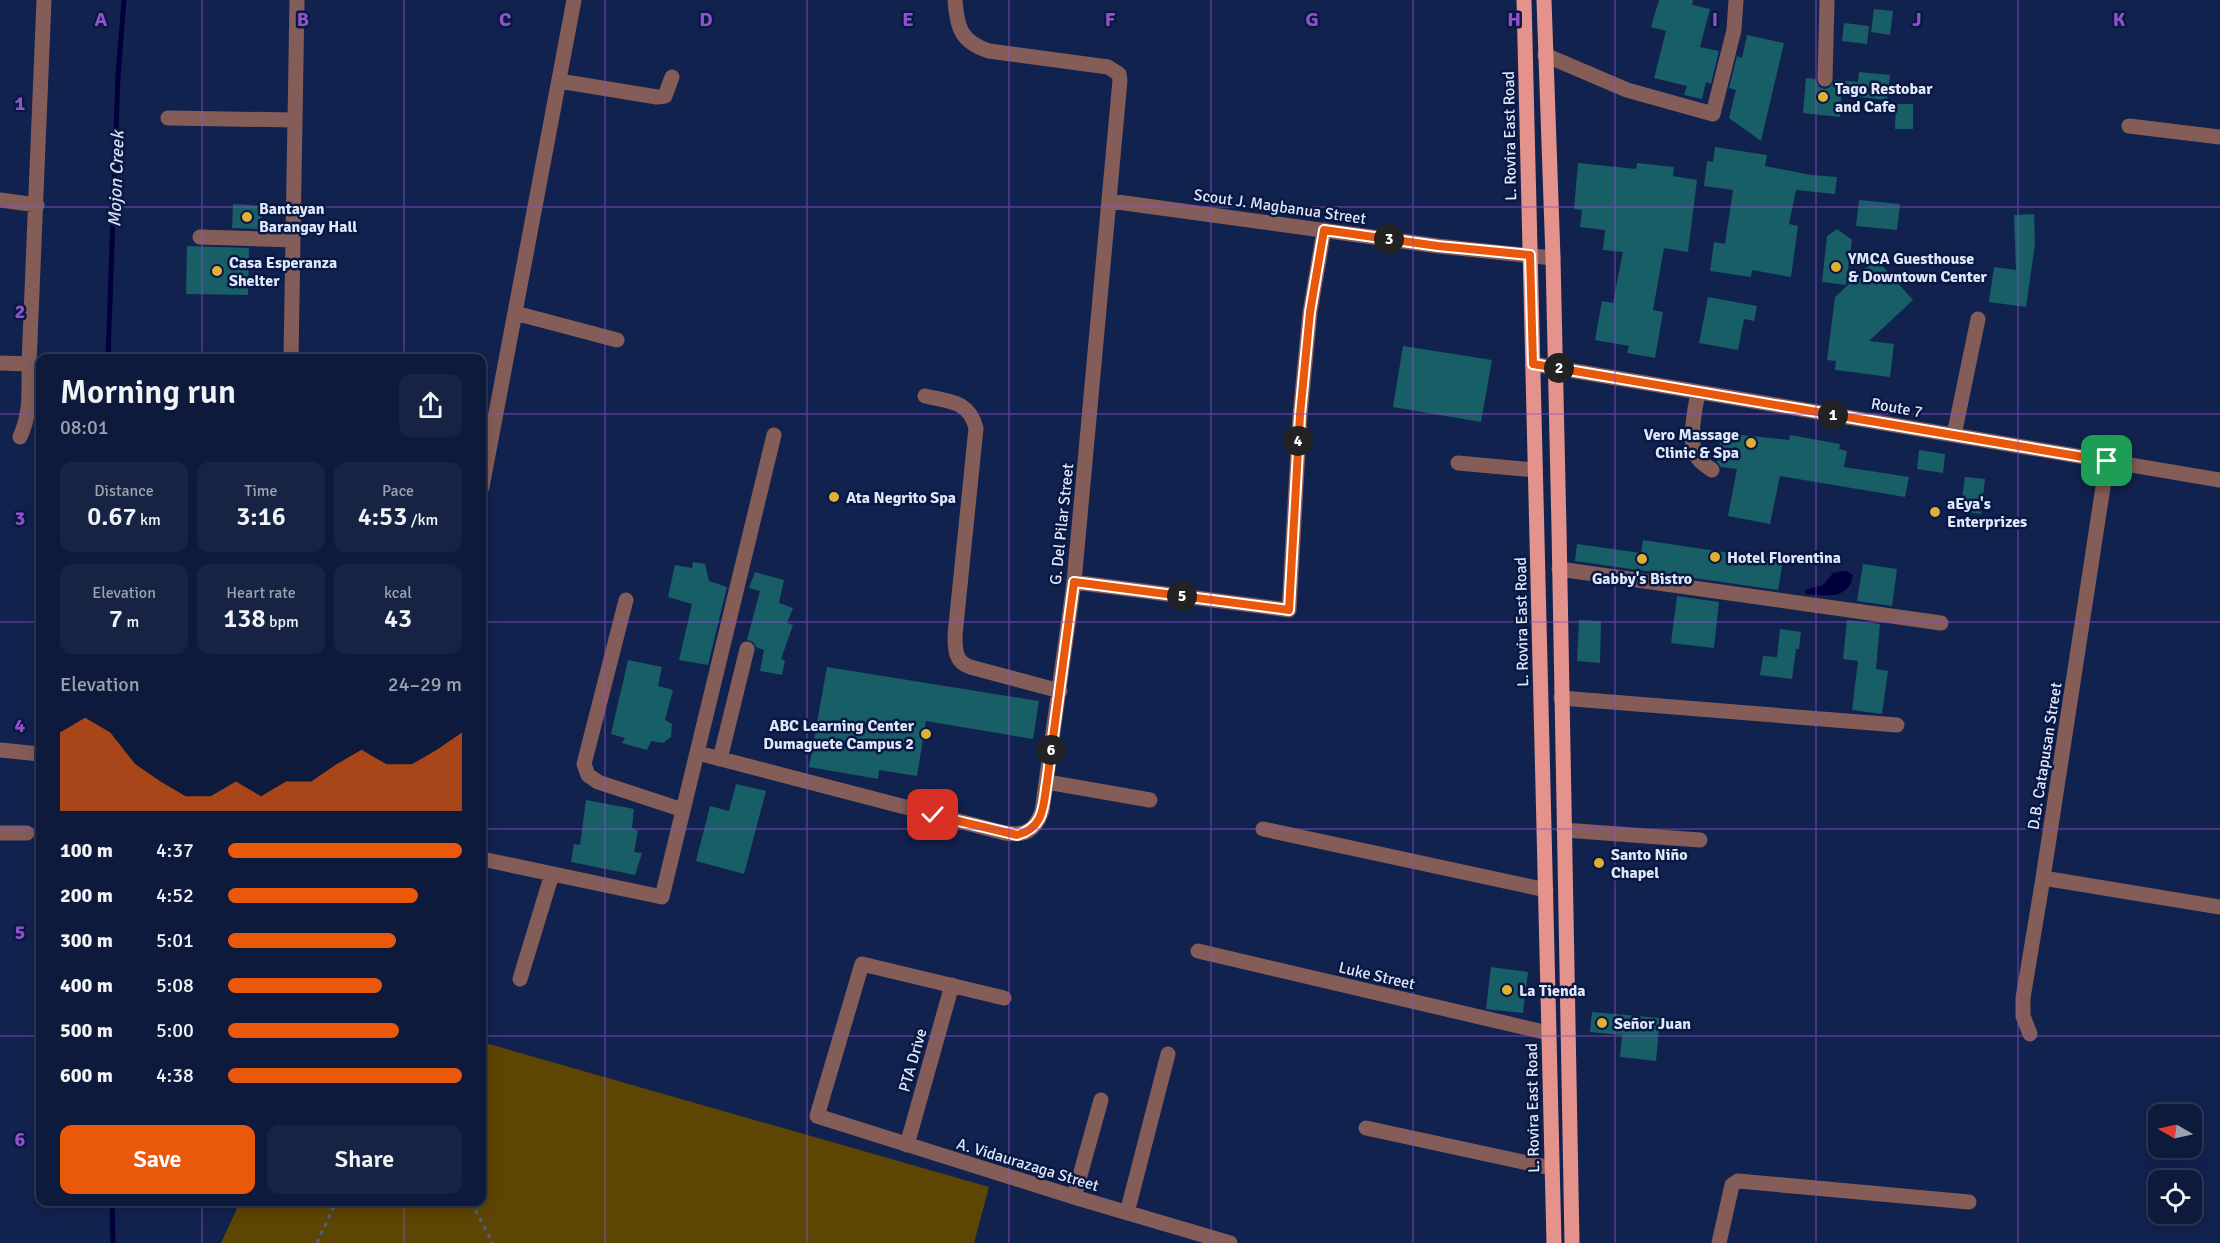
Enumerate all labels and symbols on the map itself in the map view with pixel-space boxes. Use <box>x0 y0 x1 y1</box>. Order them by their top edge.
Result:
text: A <box>95 7 108 32</box>
text: B <box>297 7 309 32</box>
text: C <box>499 7 511 32</box>
text: D <box>699 7 713 32</box>
text: E <box>902 7 914 32</box>
text: F <box>1105 7 1116 32</box>
text: G <box>1305 7 1319 32</box>
text: H <box>1507 7 1521 32</box>
text: I <box>1712 7 1718 32</box>
text: J <box>1912 7 1922 32</box>
text: K <box>2113 7 2126 32</box>
street label: L. Rovira East Road <box>1499 71 1521 201</box>
place label: Tago Restobar and Cafe <box>1835 79 1933 117</box>
marker: Tago Restobar and Cafe <box>1816 90 1830 104</box>
text: 1 <box>15 91 26 116</box>
water label: Mojon Creek <box>103 129 129 227</box>
street label: Scout J. Magbanua Street <box>1192 185 1368 229</box>
place label: Bantayan Barangay Hall <box>259 199 357 237</box>
marker: Bantayan Barangay Hall <box>240 210 254 224</box>
pin: 3 <box>1374 224 1404 254</box>
place label: YMCA Guesthouse & Downtown Center <box>1847 249 1988 287</box>
place label: Casa Esperanza Shelter <box>229 253 337 291</box>
marker: YMCA Guesthouse & Downtown Center <box>1829 260 1843 274</box>
marker: Casa Esperanza Shelter <box>210 264 224 278</box>
text: 2 <box>15 299 25 324</box>
pin: 2 <box>1544 353 1574 383</box>
street label: Route 7 <box>1869 394 1924 422</box>
pin: 1 <box>1818 400 1848 430</box>
place label: Vero Massage Clinic & Spa <box>1644 425 1739 463</box>
pin: 4 <box>1283 426 1313 456</box>
pin <box>2081 435 2132 486</box>
marker: Vero Massage Clinic & Spa <box>1744 436 1758 450</box>
street label: G. Del Pilar Street <box>1046 462 1078 586</box>
place label: Ata Negrito Spa <box>846 488 956 508</box>
marker: Ata Negrito Spa <box>827 490 841 504</box>
place label: aEya's Enterprizes <box>1947 494 2027 532</box>
marker: aEya's Enterprizes <box>1928 505 1942 519</box>
text: 3 <box>15 506 25 531</box>
place label: Hotel Florentina <box>1727 548 1841 568</box>
marker: Hotel Florentina <box>1708 550 1722 564</box>
marker: Gabby's Bistro <box>1635 552 1649 566</box>
street label: L. Rovira East Road <box>1511 557 1533 687</box>
place label: Gabby's Bistro <box>1592 569 1692 589</box>
pin: 5 <box>1167 581 1197 611</box>
street label: D.B. Catapusan Street <box>2023 681 2067 831</box>
text: 4 <box>15 713 26 738</box>
place label: ABC Learning Center Dumaguete Campus 2 <box>763 716 915 754</box>
marker: ABC Learning Center Dumaguete Campus 2 <box>919 727 933 741</box>
pin: 6 <box>1036 735 1066 765</box>
pin <box>907 789 958 840</box>
place label: Santo Niño Chapel <box>1611 845 1688 883</box>
marker: Santo Niño Chapel <box>1592 856 1606 870</box>
text: 5 <box>15 920 25 945</box>
street label: Luke Street <box>1337 957 1417 995</box>
place label: La Tienda <box>1519 981 1586 1001</box>
marker: La Tienda <box>1500 983 1514 997</box>
place label: Señor Juan <box>1614 1014 1691 1034</box>
marker: Señor Juan <box>1595 1016 1609 1030</box>
street label: PTA Drive <box>894 1026 932 1094</box>
street label: L. Rovira East Road <box>1522 1043 1544 1173</box>
north arrow <box>2148 1104 2202 1158</box>
text: 6 <box>15 1127 26 1152</box>
street label: A. Vidaurazaga Street <box>954 1134 1102 1196</box>

